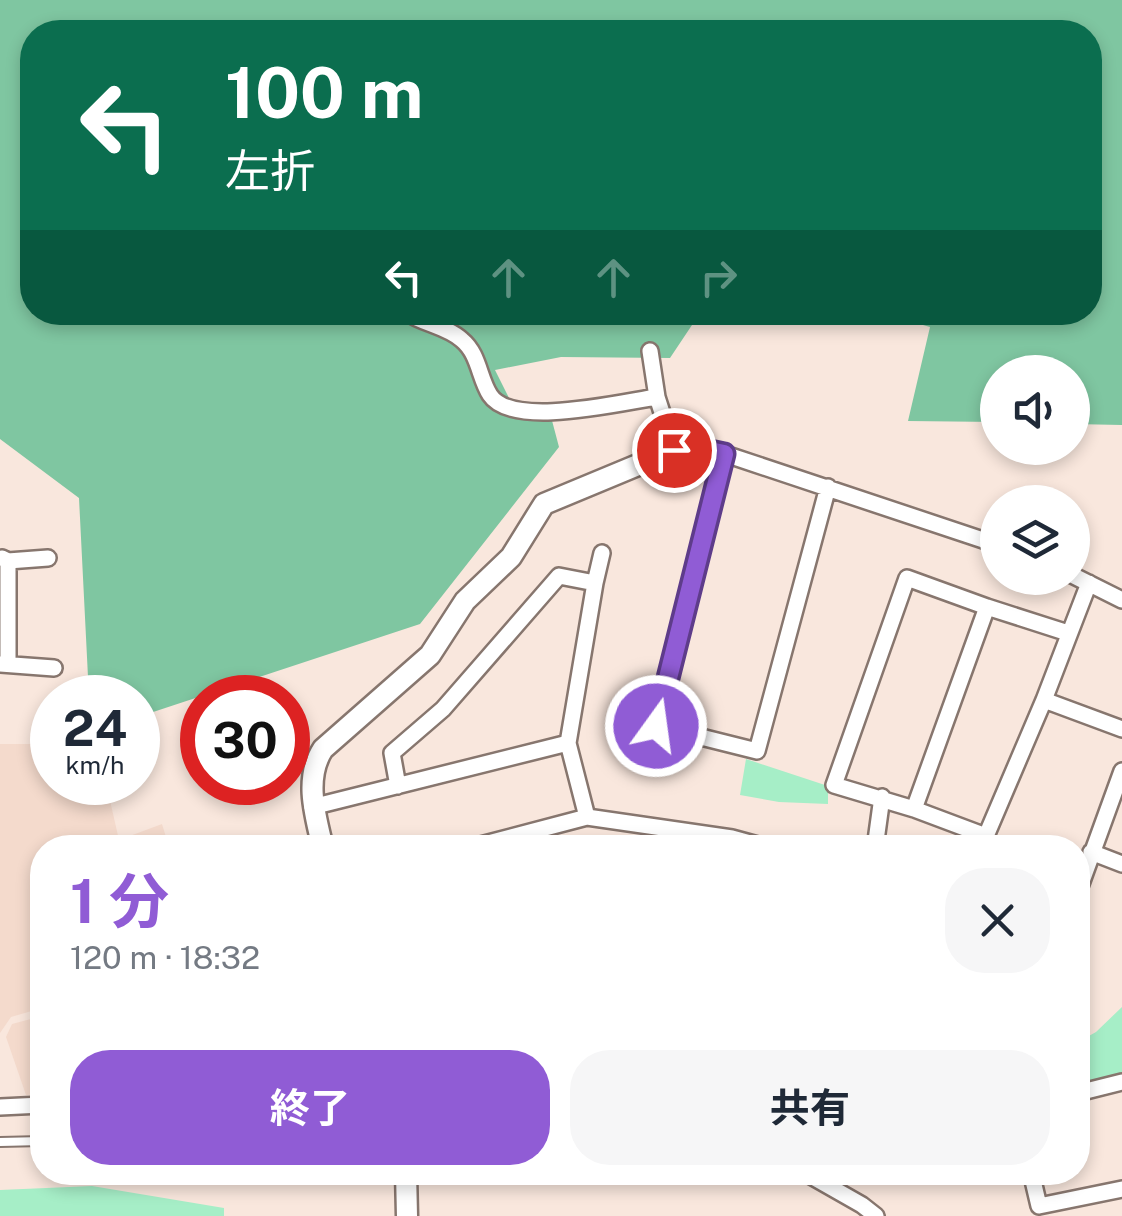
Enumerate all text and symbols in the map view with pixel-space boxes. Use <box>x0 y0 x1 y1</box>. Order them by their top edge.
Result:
text: 100 m <box>225 51 423 134</box>
icon: left <box>60 60 190 190</box>
text: 左折 <box>225 144 315 197</box>
icon: left <box>376 250 431 305</box>
icon: ahead <box>481 250 536 305</box>
icon: ahead <box>586 250 641 305</box>
icon: right <box>691 250 746 305</box>
map controls <box>980 355 1090 595</box>
button: sound <box>980 355 1090 465</box>
pin <box>632 408 717 493</box>
icon: arrive <box>647 423 702 478</box>
button: layers <box>980 485 1090 595</box>
position arrow <box>604 674 708 778</box>
speed limit sign: 30 <box>180 675 310 805</box>
text: 24 <box>63 698 127 757</box>
text: km/h <box>66 750 124 780</box>
text: 1 分 <box>70 866 169 937</box>
button: close <box>945 868 1050 973</box>
text: 120 m · 18:32 <box>70 939 260 976</box>
button: 終了 <box>70 1050 550 1165</box>
button: 共有 <box>570 1050 1050 1165</box>

